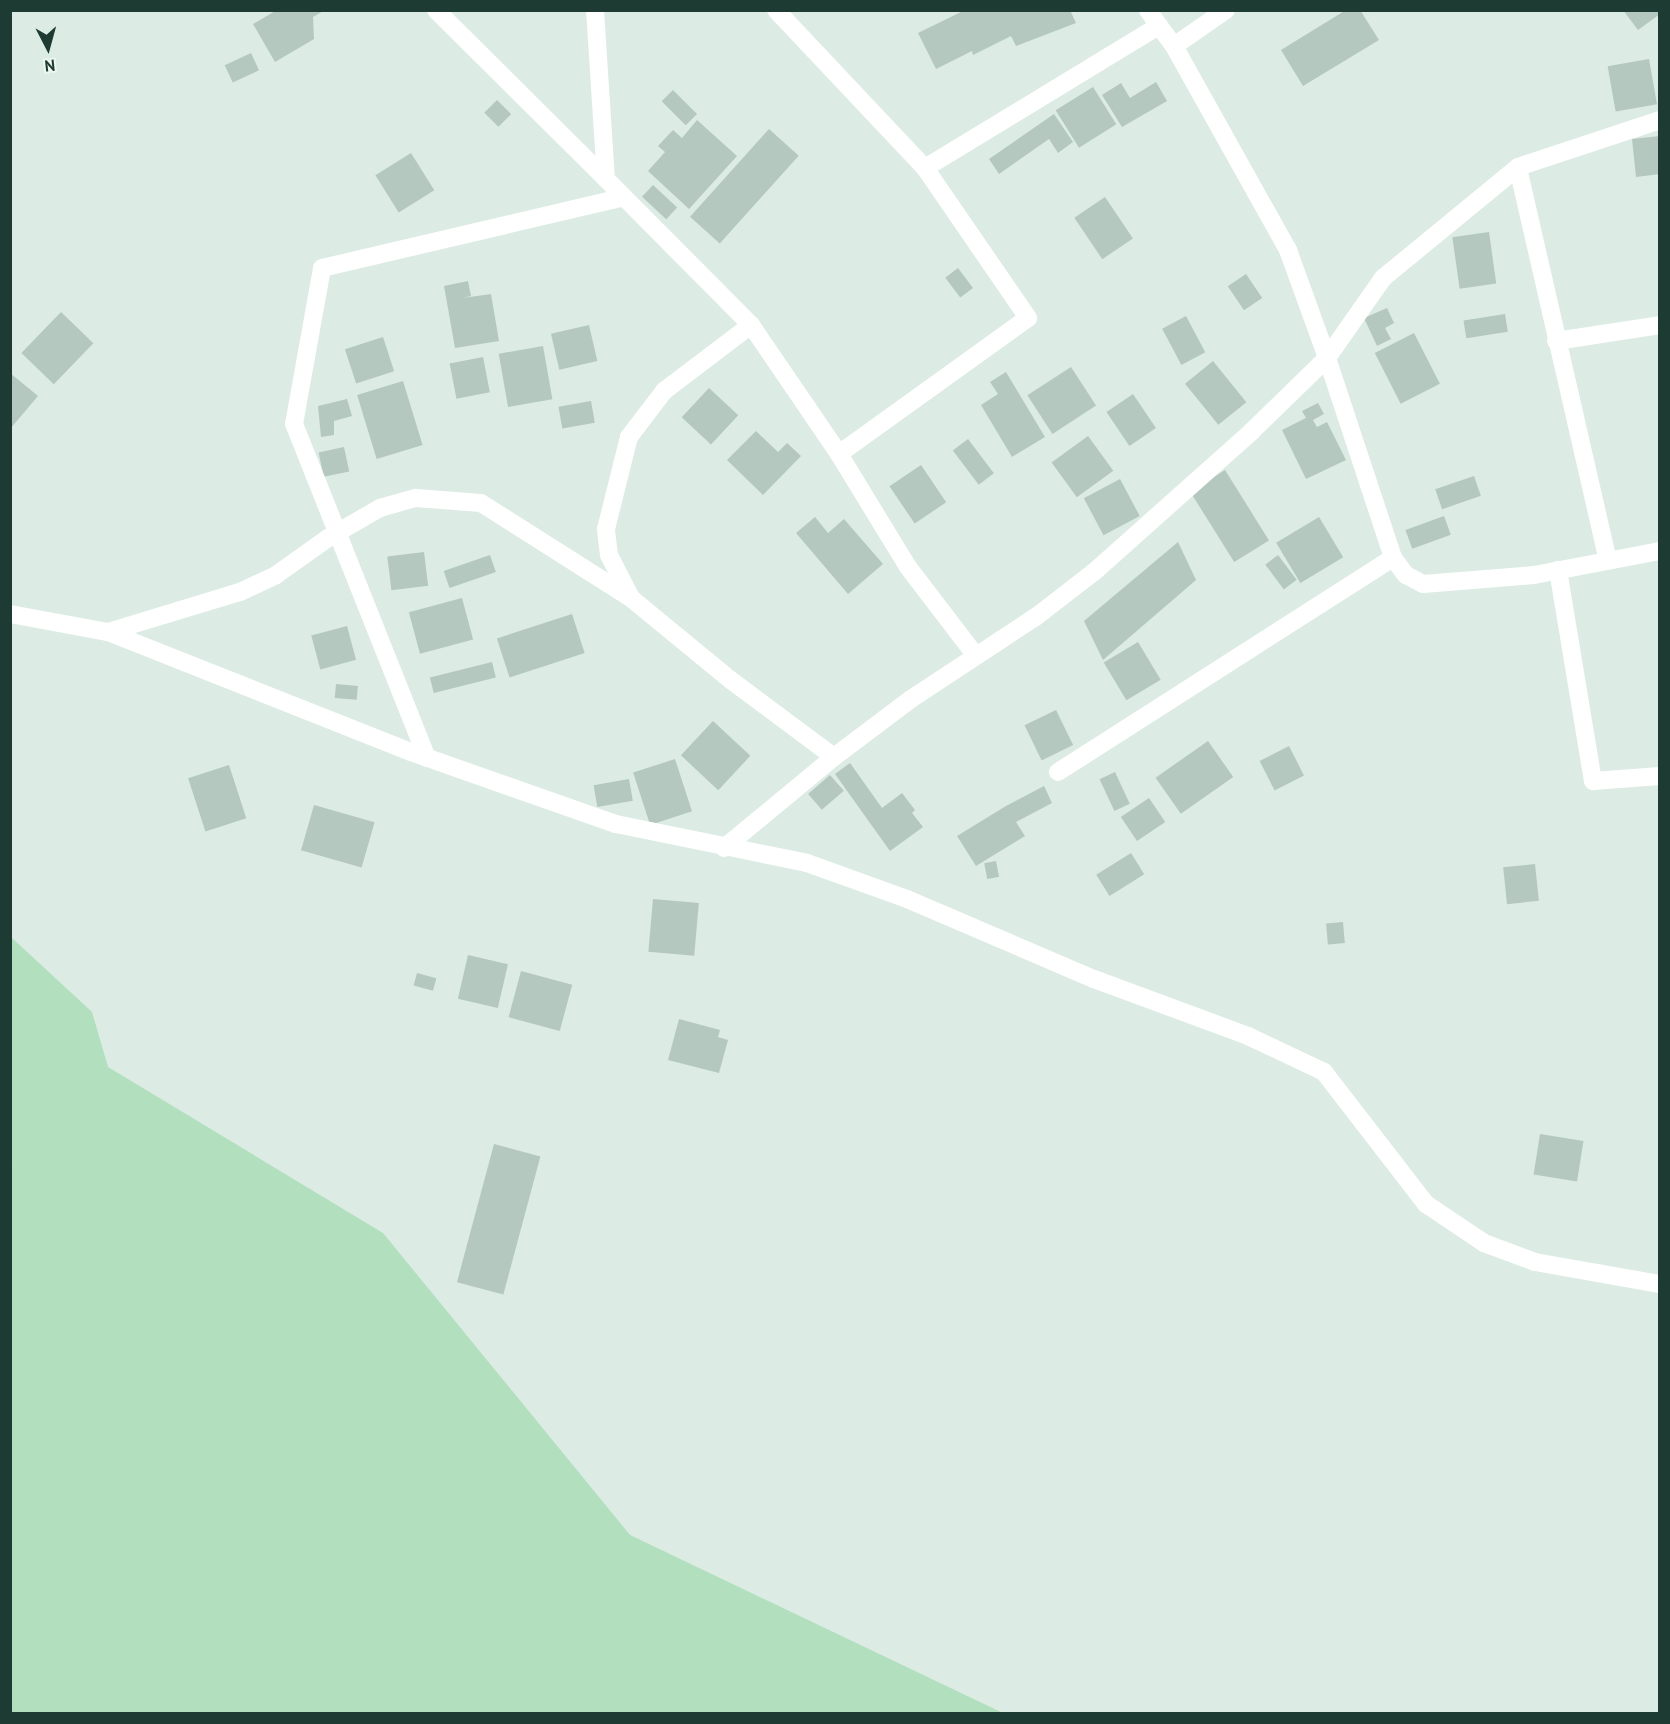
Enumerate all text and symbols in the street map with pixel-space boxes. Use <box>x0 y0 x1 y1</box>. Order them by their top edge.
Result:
north arrow <box>18 18 78 78</box>
text: N <box>44 55 56 76</box>

